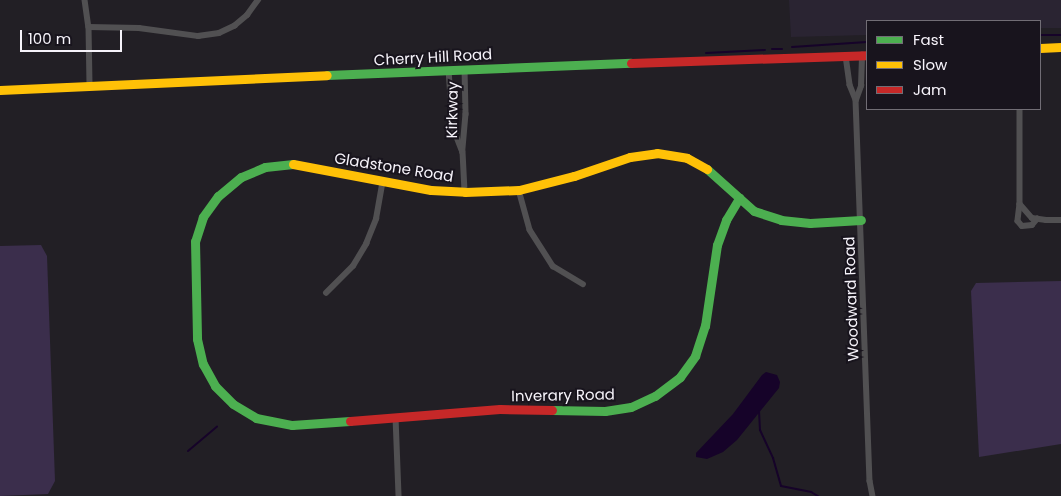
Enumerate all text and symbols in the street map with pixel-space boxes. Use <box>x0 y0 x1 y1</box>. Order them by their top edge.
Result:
scale bar <box>22 20 125 52</box>
legend <box>866 20 1041 110</box>
text: 100 m <box>28 28 71 49</box>
text: Fast <box>913 29 944 50</box>
street label: Cherry Hill Road <box>373 45 493 69</box>
text: Slow <box>913 54 947 75</box>
text: Jam <box>913 79 947 100</box>
street label: Kirkway <box>443 81 461 139</box>
street label: Gladstone Road <box>333 149 455 185</box>
street label: Woodward Road <box>840 236 862 362</box>
street label: Inverary Road <box>511 385 615 405</box>

